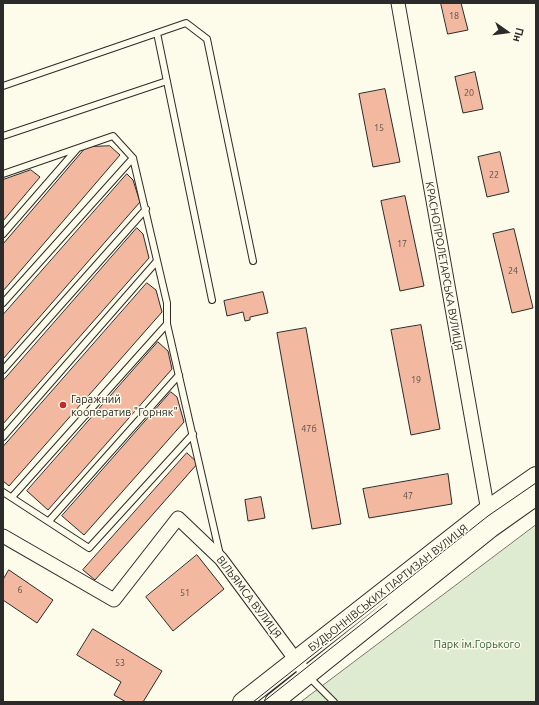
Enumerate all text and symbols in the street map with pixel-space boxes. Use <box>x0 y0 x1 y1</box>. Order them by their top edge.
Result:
house number: 18 <box>449 11 459 21</box>
north arrow <box>487 12 527 52</box>
text: Пн <box>511 26 526 43</box>
house number: 20 <box>464 88 474 98</box>
house number: 15 <box>374 123 384 133</box>
house number: 22 <box>489 170 499 180</box>
street label: КРАСНОПРОЛЕТАРСЬКА ВУЛИЦЯ <box>423 181 465 351</box>
house number: 17 <box>397 239 407 249</box>
house number: 24 <box>508 266 518 276</box>
house number: 19 <box>411 375 421 385</box>
place label: Гаражний кооператив "Горняк" <box>71 392 178 418</box>
marker: Гаражний кооператив "Горняк" <box>58 400 68 410</box>
house number: 47б <box>301 424 317 434</box>
house number: 47 <box>403 491 413 501</box>
street label: БУДЬОННІВСЬКИХ ПАРТИЗАН ВУЛИЦЯ <box>306 522 470 654</box>
street label: ВІЛЬЯМСА ВУЛИЦЯ <box>214 553 284 641</box>
house number: 6 <box>17 585 23 595</box>
house number: 51 <box>180 588 190 598</box>
park label: Парк iм.Горького <box>434 637 520 651</box>
house number: 53 <box>115 658 125 668</box>

